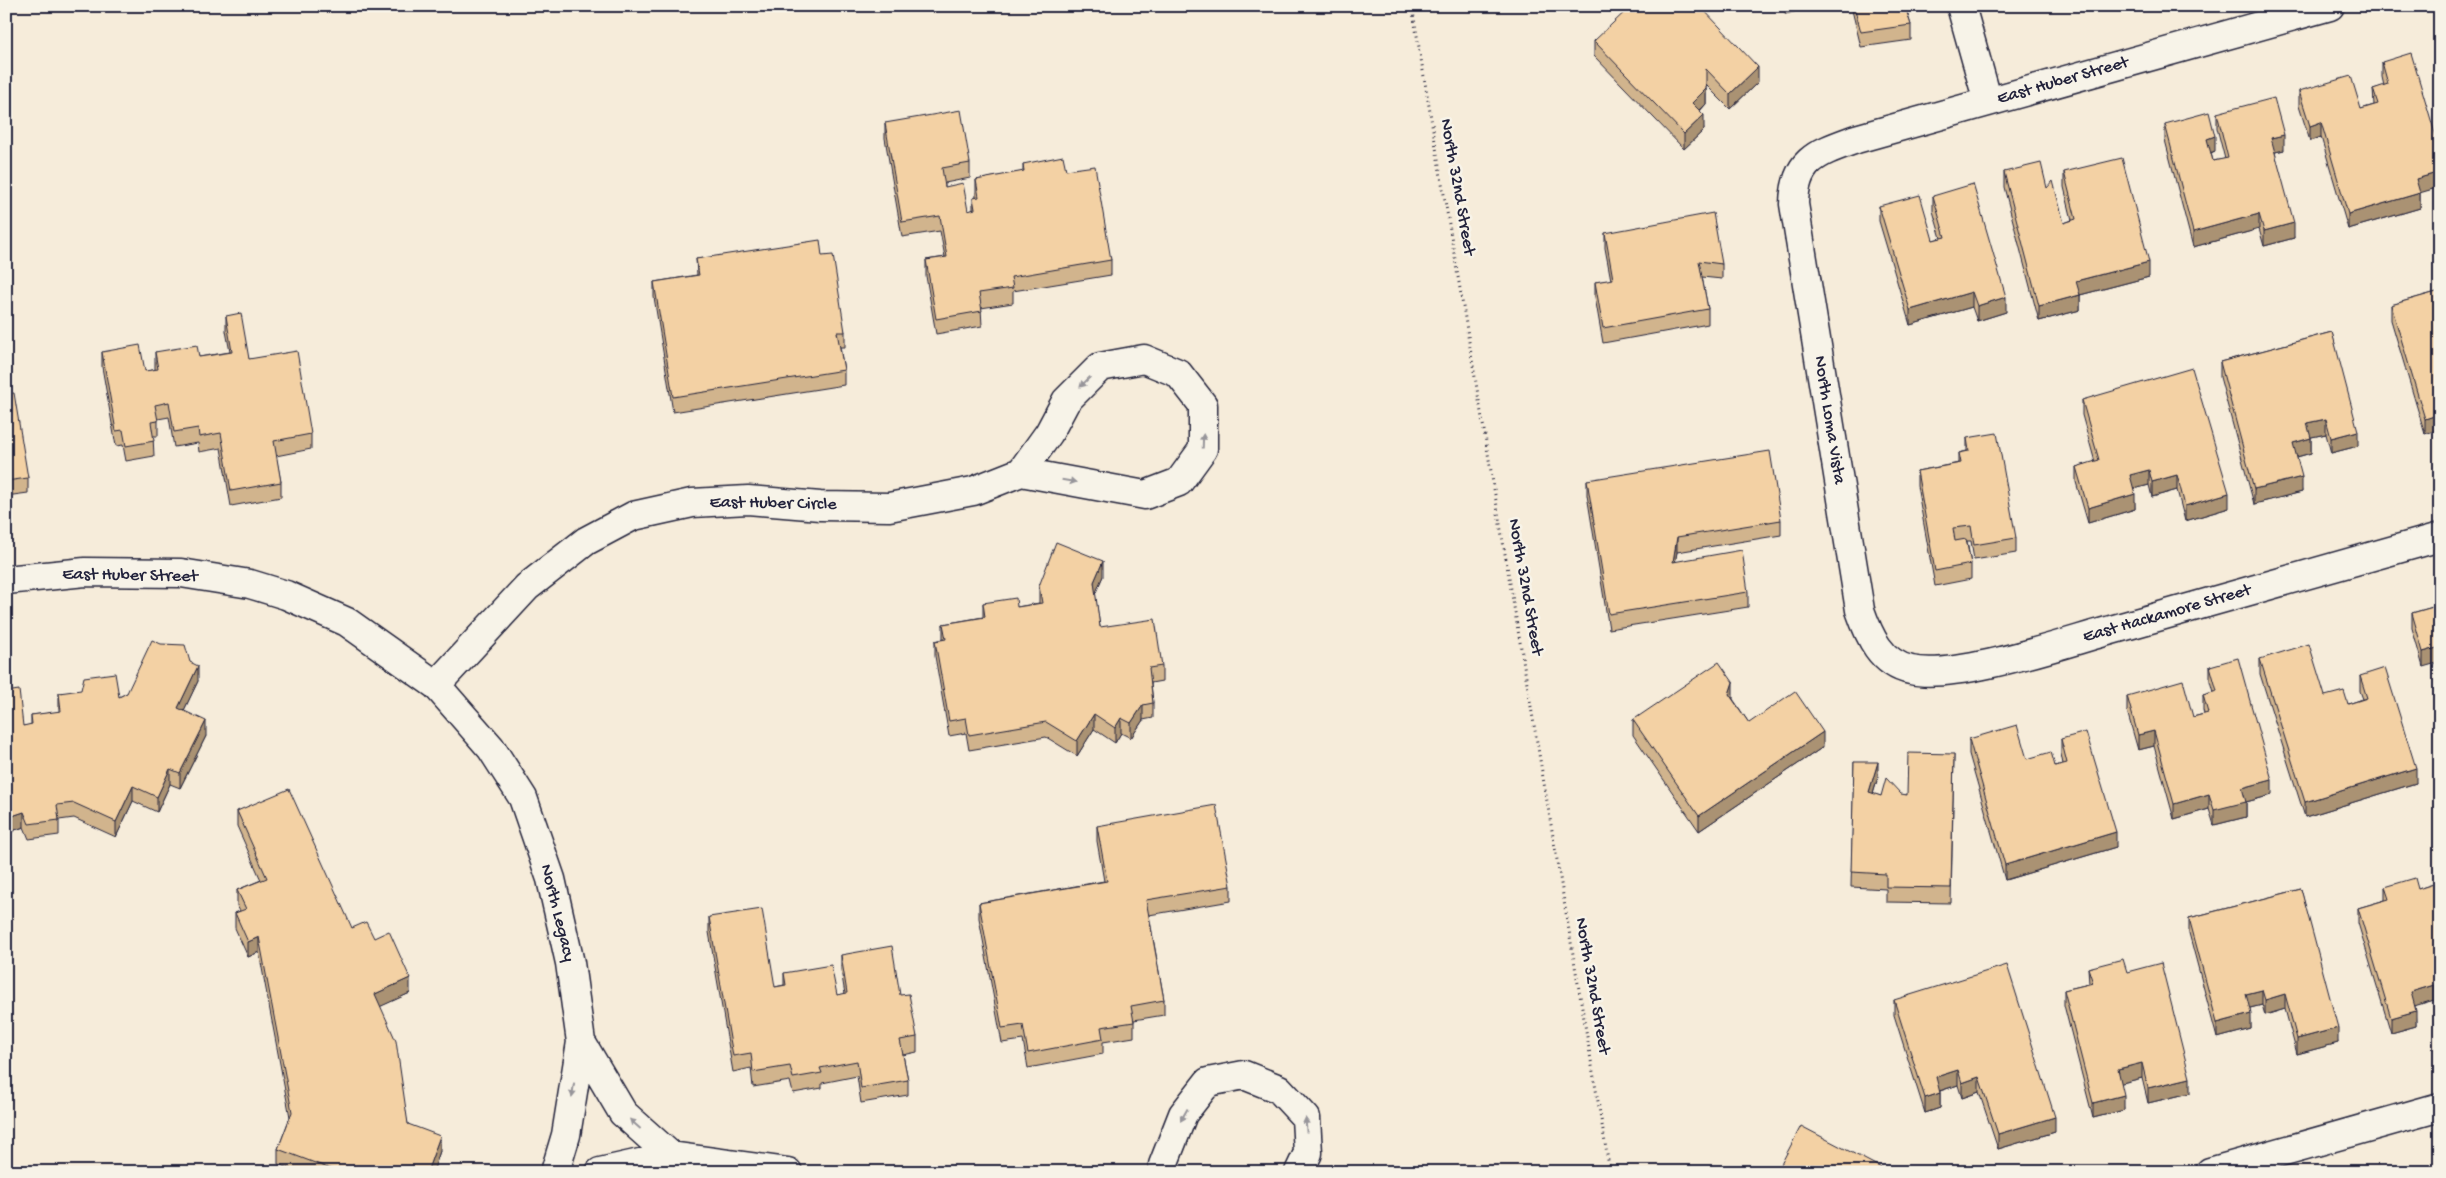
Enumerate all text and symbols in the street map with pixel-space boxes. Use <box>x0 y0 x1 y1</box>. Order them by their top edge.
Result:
street label: East Huber Street <box>1995 52 2133 110</box>
street label: North 32nd Street <box>1435 117 1480 259</box>
street label: North Loma Vista <box>1808 354 1850 487</box>
one-way arrow <box>1079 376 1091 388</box>
one-way arrow <box>1199 433 1207 449</box>
one-way arrow <box>1061 477 1077 485</box>
street label: East Huber Circle <box>709 492 837 516</box>
street label: North 32nd Street <box>1503 517 1548 659</box>
street label: East Huber Street <box>62 564 200 588</box>
street label: East Hackamore Street <box>2081 579 2255 648</box>
street label: North Legacy <box>535 862 579 964</box>
street label: North 32nd Street <box>1570 916 1615 1058</box>
one-way arrow <box>568 1083 576 1099</box>
one-way arrow <box>1180 1107 1188 1122</box>
one-way arrow <box>1302 1117 1310 1133</box>
one-way arrow <box>628 1118 641 1129</box>

